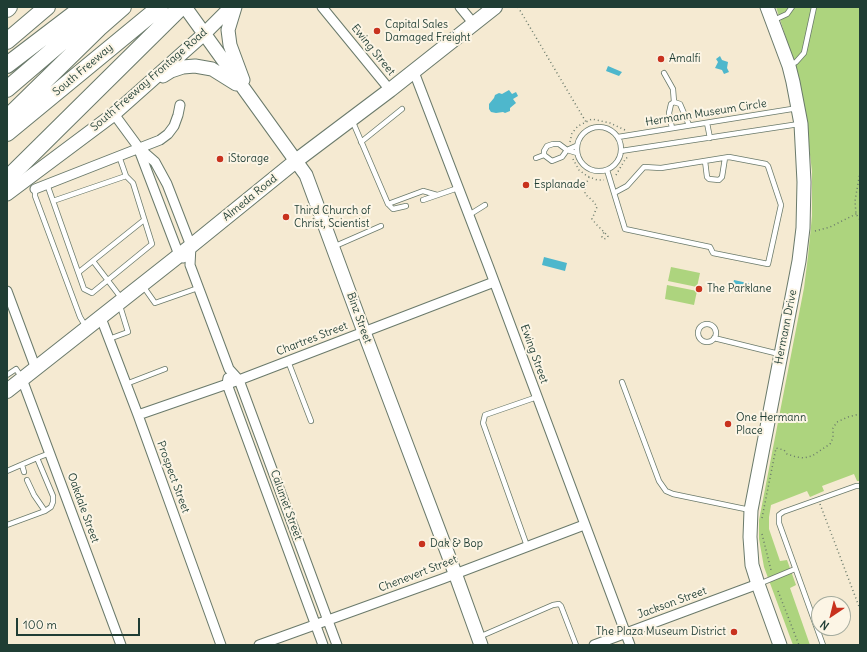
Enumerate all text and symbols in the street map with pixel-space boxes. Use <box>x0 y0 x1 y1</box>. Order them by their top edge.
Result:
place label: Capital Sales Damaged Freight <box>385 18 471 44</box>
street label: Ewing Street <box>348 22 398 78</box>
street label: South Freeway Frontage Road <box>88 26 210 134</box>
marker: Capital Sales Damaged Freight <box>372 26 382 36</box>
street label: South Freeway <box>50 41 116 99</box>
place label: Amalfi <box>669 52 701 66</box>
marker: Amalfi <box>656 54 666 64</box>
street label: Hermann Museum Circle <box>644 97 768 129</box>
place label: iStorage <box>228 152 269 166</box>
marker: iStorage <box>215 154 225 164</box>
street label: Almeda Road <box>220 172 280 224</box>
place label: Esplanade <box>534 178 585 192</box>
marker: Esplanade <box>521 180 531 190</box>
place label: Third Church of Christ, Scientist <box>294 204 371 230</box>
marker: Third Church of Christ, Scientist <box>281 212 291 222</box>
place label: The Parklane <box>707 282 771 296</box>
marker: The Parklane <box>694 284 704 294</box>
street label: Hermann Drive <box>772 289 800 365</box>
street label: Binz Street <box>344 291 374 345</box>
street label: Chartres Street <box>275 319 349 359</box>
street label: Ewing Street <box>517 323 551 385</box>
place label: One Hermann Place <box>736 411 806 437</box>
marker: One Hermann Place <box>723 419 733 429</box>
street label: Prospect Street <box>154 439 192 515</box>
street label: Calumet Street <box>267 468 305 542</box>
street label: Oakdale Street <box>64 471 102 545</box>
place label: Dak & Bop <box>430 537 483 551</box>
marker: Dak & Bop <box>417 539 427 549</box>
street label: Chenevert Street <box>377 553 459 595</box>
street label: Jackson Street <box>636 584 708 622</box>
north arrow <box>811 596 851 636</box>
scale bar <box>18 610 142 636</box>
text: 100 m <box>23 617 57 632</box>
text: N <box>818 617 832 633</box>
place label: The Plaza Museum District <box>596 625 726 639</box>
marker: The Plaza Museum District <box>729 627 739 637</box>

